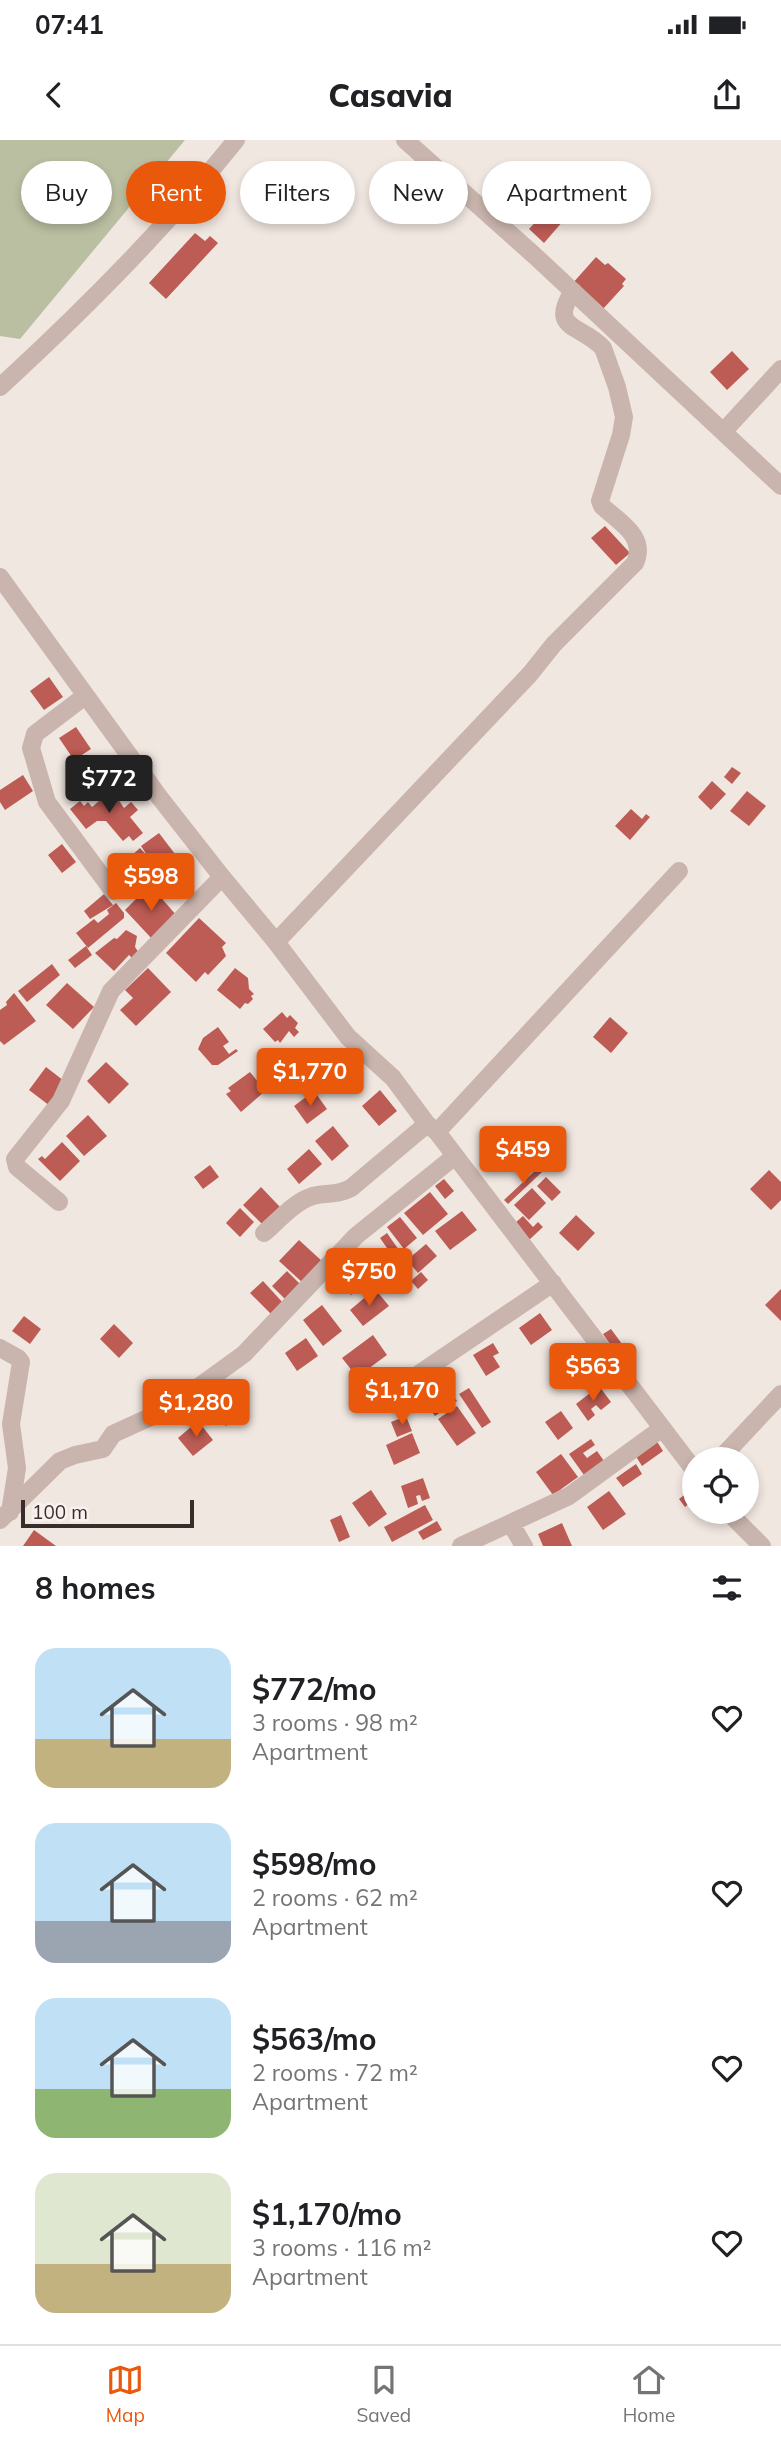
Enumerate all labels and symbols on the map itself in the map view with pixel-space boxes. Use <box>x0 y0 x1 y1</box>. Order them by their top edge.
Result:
pin: $772 <box>68 756 150 815</box>
pin: $598 <box>110 854 192 913</box>
pin: $1,770 <box>253 1048 367 1108</box>
pin: $459 <box>482 1126 564 1186</box>
pin: $750 <box>328 1248 410 1308</box>
pin: $563 <box>552 1344 634 1403</box>
pin: $1,170 <box>345 1368 459 1427</box>
pin: $1,280 <box>139 1380 253 1439</box>
scale bar <box>21 1497 194 1529</box>

